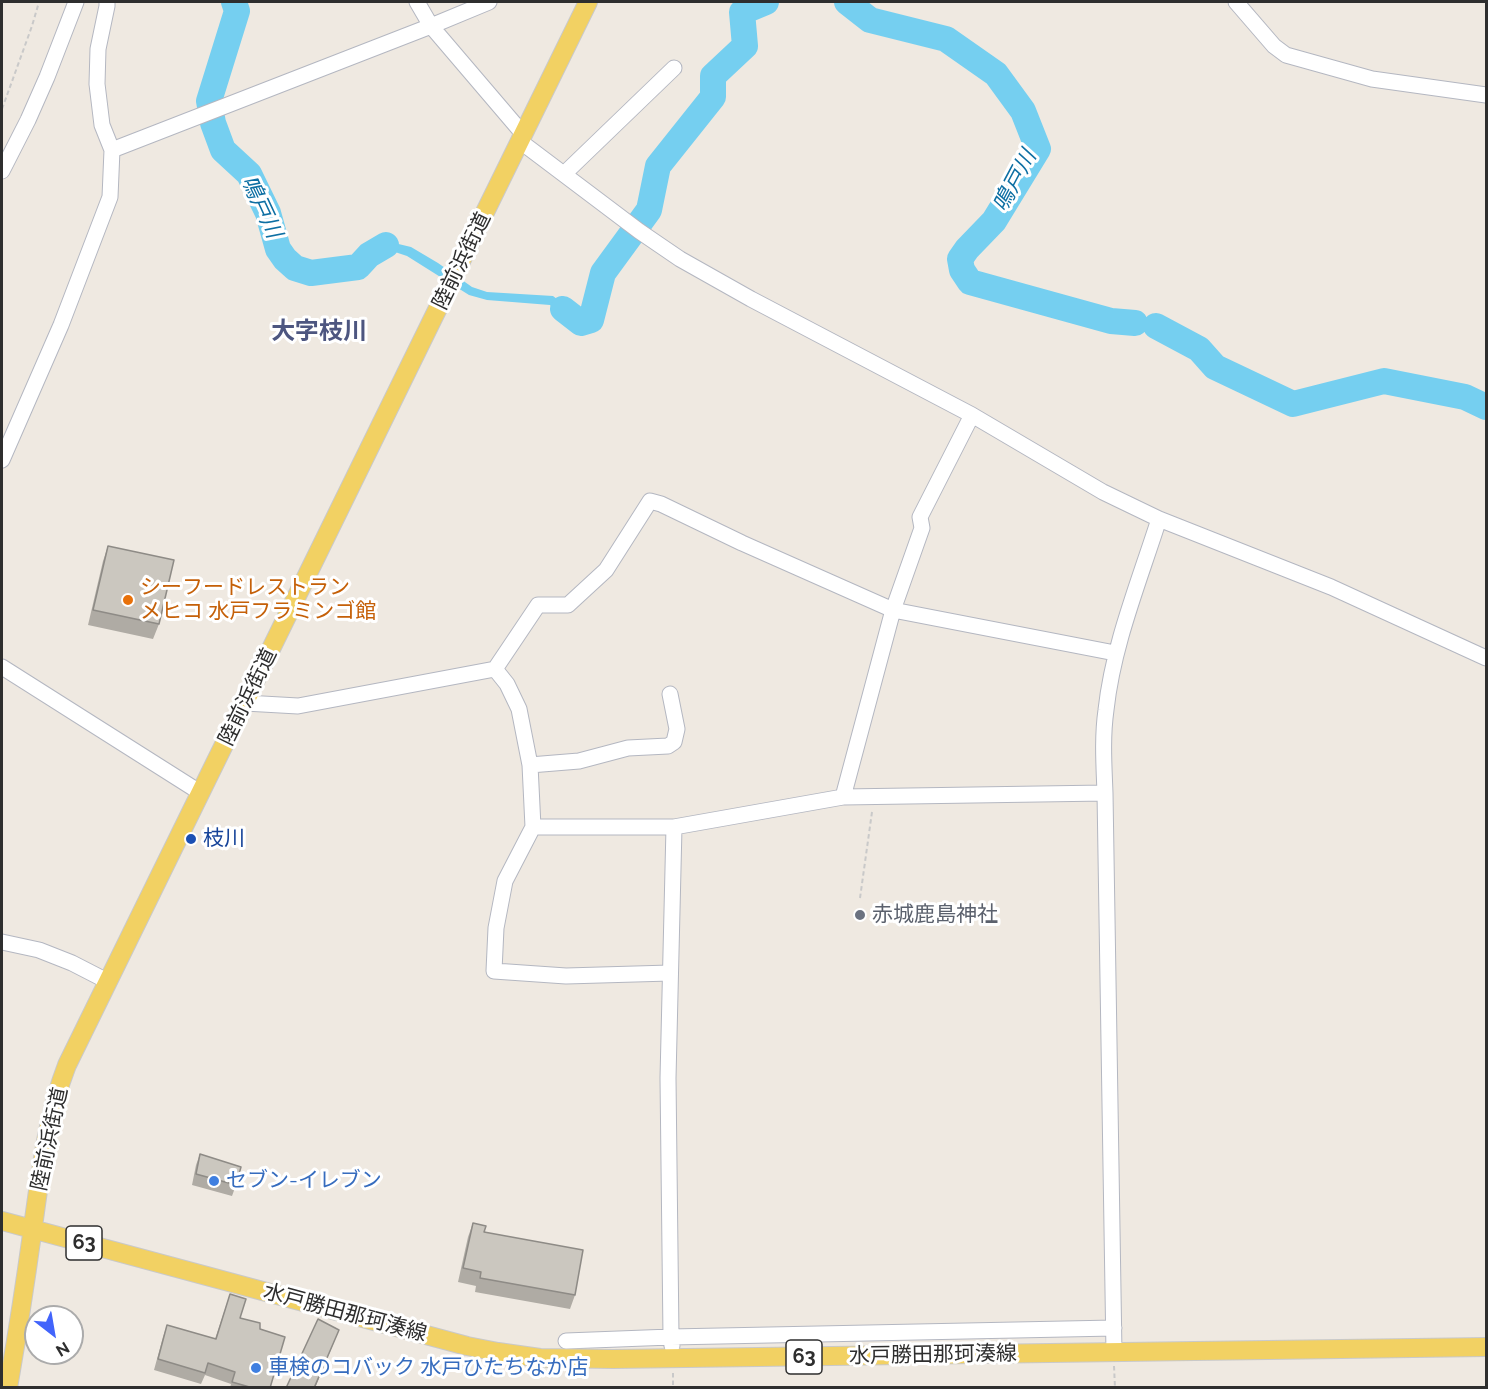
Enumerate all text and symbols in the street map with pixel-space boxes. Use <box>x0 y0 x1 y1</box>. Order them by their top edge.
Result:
water label: 鳴戸川 <box>988 146 1042 216</box>
water label: 鳴戸川 <box>235 172 287 242</box>
street label: 陸前浜街道 <box>428 208 496 314</box>
district label: 大字枝川 <box>271 318 367 346</box>
place label: シーフードレストラン メヒコ 水戸フラミンゴ館 <box>140 575 376 625</box>
marker: シーフードレストラン メヒコ 水戸フラミンゴ館 <box>121 593 135 607</box>
street label: 陸前浜街道 <box>214 644 282 750</box>
place label: 枝川 <box>203 826 245 852</box>
marker: 枝川 <box>184 832 198 846</box>
place label: 赤城鹿島神社 <box>872 902 998 928</box>
marker: 赤城鹿島神社 <box>853 908 867 922</box>
street label: 陸前浜街道 <box>27 1085 73 1193</box>
place label: セブン-イレブン <box>226 1168 382 1194</box>
marker: セブン-イレブン <box>207 1174 221 1188</box>
road number: 63 <box>66 1226 102 1260</box>
street label: 水戸勝田那珂湊線 <box>261 1279 429 1347</box>
north arrow <box>24 1305 84 1365</box>
text: N <box>52 1338 73 1360</box>
road number: 63 <box>786 1340 822 1374</box>
street label: 水戸勝田那珂湊線 <box>849 1341 1017 1369</box>
place label: 車検のコバック 水戸ひたちなか店 <box>268 1355 588 1381</box>
marker: 車検のコバック 水戸ひたちなか店 <box>249 1361 263 1375</box>

